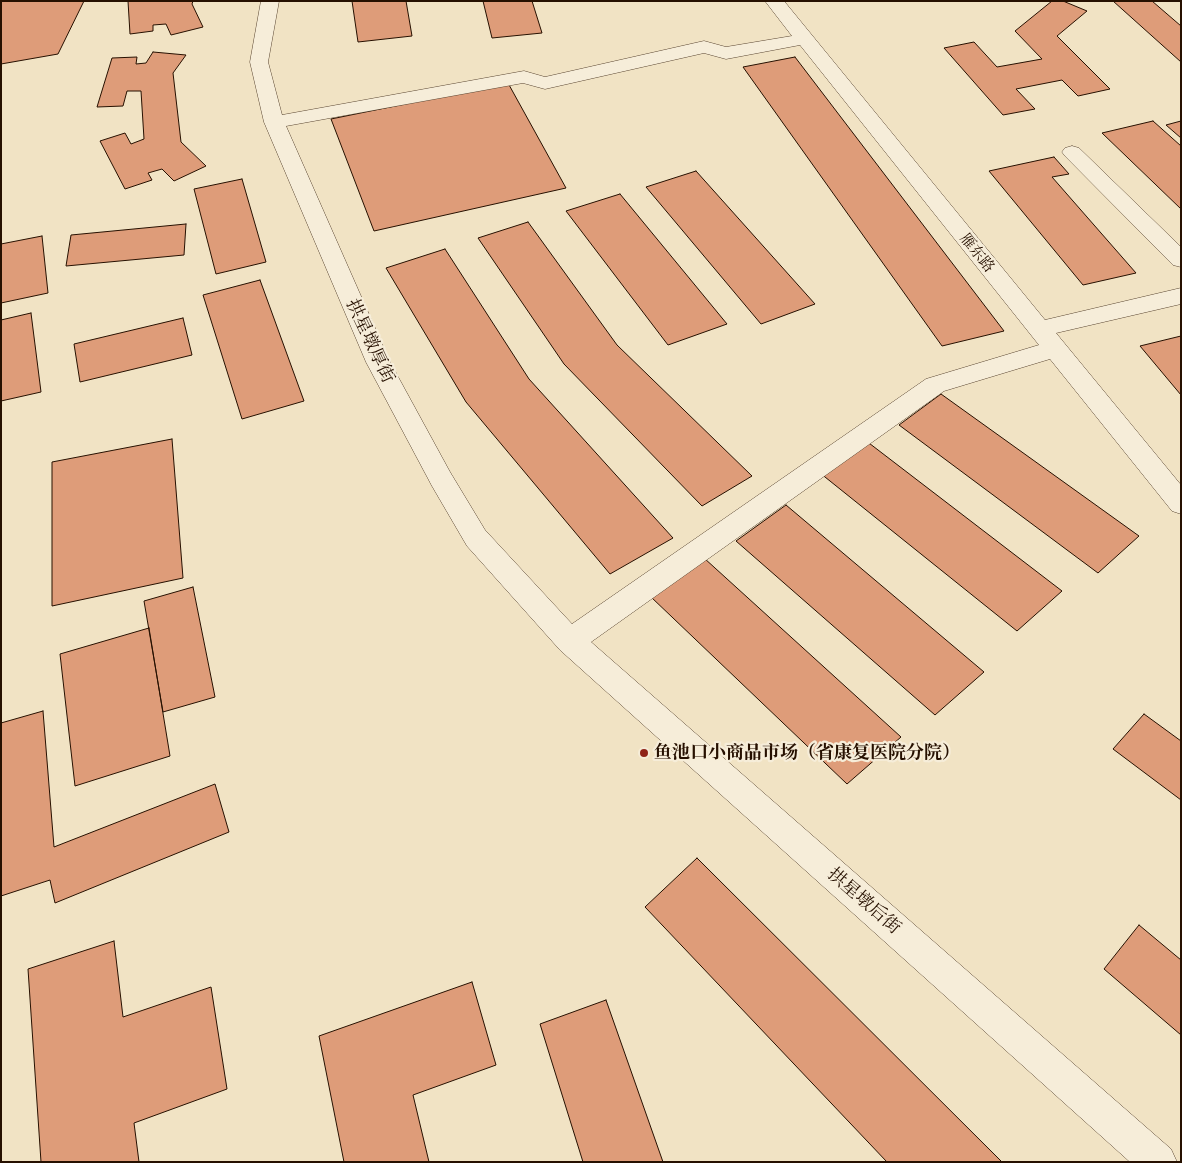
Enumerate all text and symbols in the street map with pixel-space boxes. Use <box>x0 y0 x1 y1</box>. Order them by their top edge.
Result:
street label: 雁东路 <box>956 230 998 276</box>
street label: 拱星墩厚街 <box>341 296 399 386</box>
place label: 鱼池口小商品市场（省康复医院分院） <box>654 742 960 764</box>
marker: 鱼池口小商品市场（省康复医院分院） <box>638 747 650 759</box>
street label: 拱星墩后街 <box>823 863 905 939</box>

